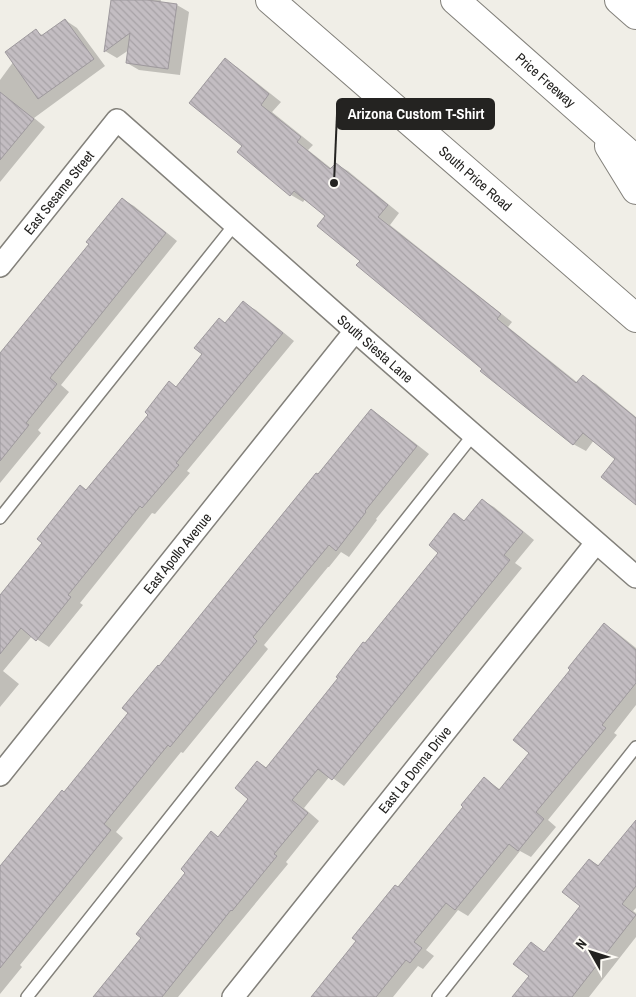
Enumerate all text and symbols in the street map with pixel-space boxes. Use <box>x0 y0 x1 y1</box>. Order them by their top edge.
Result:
street label: Price Freeway <box>512 49 580 112</box>
callout: Arizona Custom T-Shirt <box>337 99 494 129</box>
text: Arizona Custom T-Shirt <box>348 103 484 124</box>
street label: South Price Road <box>435 142 515 215</box>
street label: East Sesame Street <box>20 147 98 238</box>
street label: South Siesta Lane <box>334 311 417 387</box>
street label: East Apollo Avenue <box>139 509 215 597</box>
street label: East La Donna Drive <box>374 722 455 817</box>
north arrow <box>566 927 616 977</box>
text: N <box>571 935 591 953</box>

